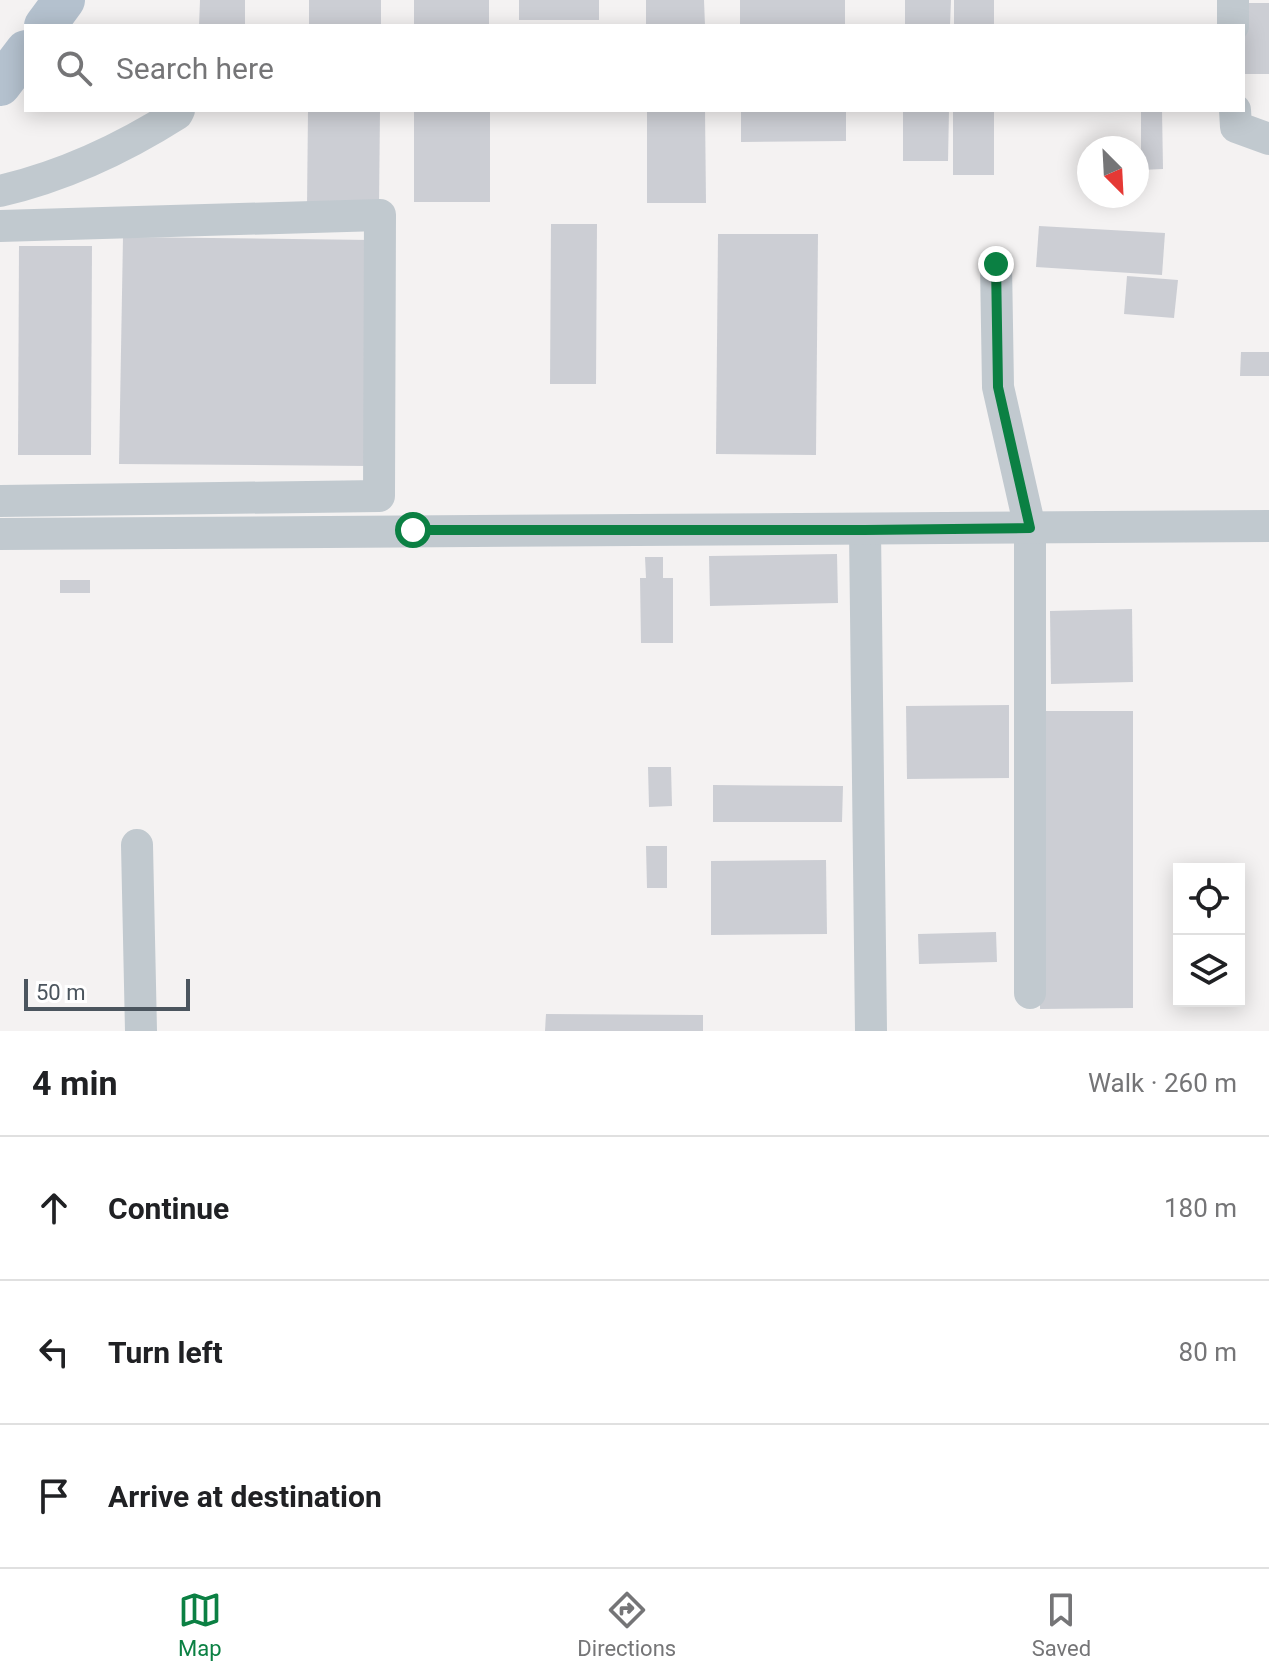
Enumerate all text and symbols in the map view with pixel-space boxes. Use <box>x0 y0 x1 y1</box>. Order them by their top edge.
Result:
search box <box>24 24 1245 112</box>
icon: search <box>52 46 96 90</box>
text: Search here <box>116 51 274 86</box>
north arrow <box>1077 136 1149 208</box>
route end <box>978 246 1014 282</box>
route start <box>395 512 431 548</box>
map controls <box>1173 863 1245 1007</box>
button: locate <box>1173 863 1245 935</box>
button: layers <box>1173 935 1245 1007</box>
scale bar <box>24 975 190 1011</box>
text: 50 m <box>36 980 85 1005</box>
text: 4 min <box>32 1063 117 1103</box>
text: Walk · 260 m <box>1088 1068 1237 1098</box>
icon: ahead <box>32 1186 76 1230</box>
text: Continue <box>108 1191 229 1226</box>
text: 180 m <box>1164 1193 1237 1223</box>
icon: left <box>32 1330 76 1374</box>
text: Turn left <box>108 1335 223 1370</box>
text: 80 m <box>1179 1337 1237 1367</box>
icon: arrive <box>32 1474 76 1518</box>
text: Arrive at destination <box>108 1479 382 1514</box>
tab: Map <box>178 1588 222 1661</box>
tab: Directions <box>577 1588 676 1661</box>
tab: Saved <box>1032 1588 1091 1661</box>

